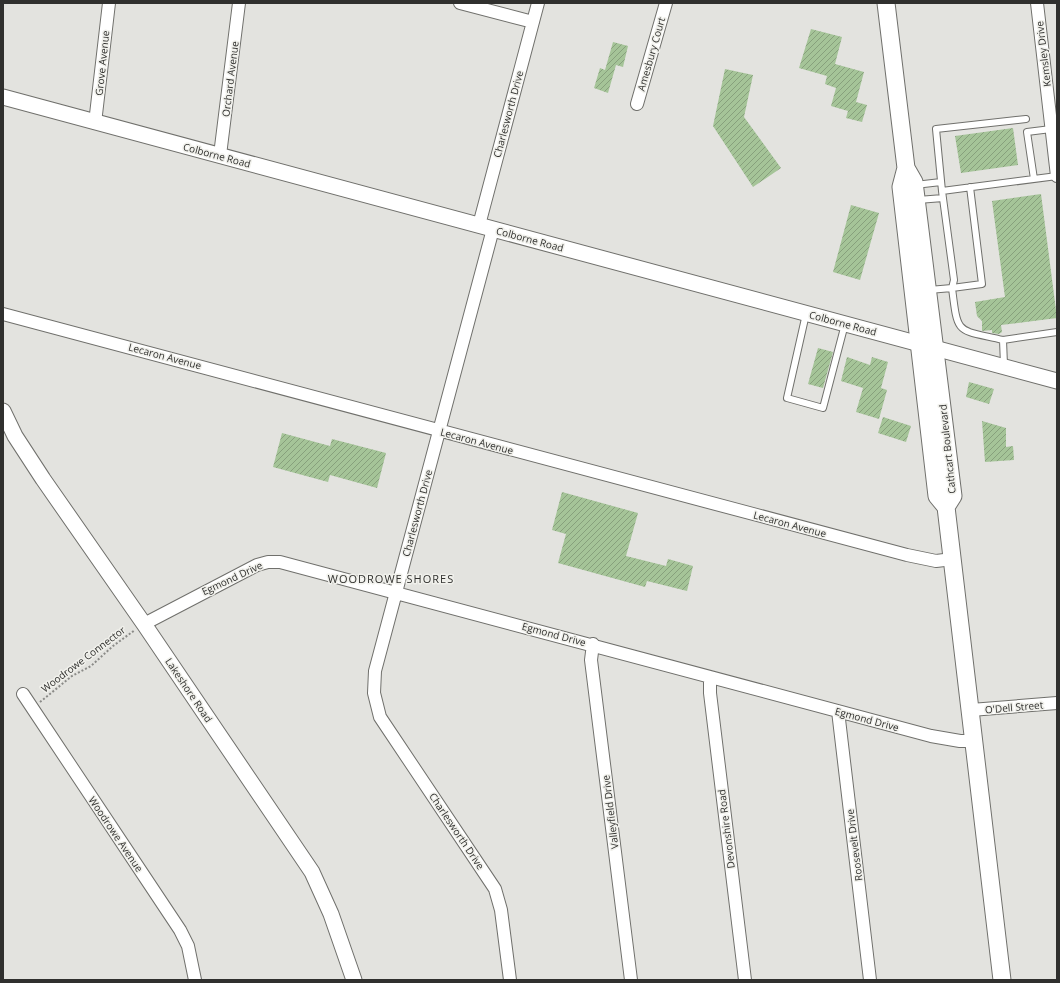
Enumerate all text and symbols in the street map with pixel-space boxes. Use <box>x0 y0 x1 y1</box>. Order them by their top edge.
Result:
street label: Amesbury Court <box>634 15 668 92</box>
street label: Kemsley Drive <box>1032 20 1054 88</box>
street label: Grove Avenue <box>92 29 112 96</box>
street label: Orchard Avenue <box>218 40 242 118</box>
street label: Charlesworth Drive <box>490 69 526 159</box>
street label: Colborne Road <box>182 139 252 171</box>
street label: Colborne Road <box>495 223 565 255</box>
street label: Colborne Road <box>808 307 878 339</box>
street label: Lecaron Avenue <box>127 340 203 373</box>
street label: Cathcart Boulevard <box>935 404 959 494</box>
street label: Lecaron Avenue <box>439 425 515 458</box>
street label: Charlesworth Drive <box>399 468 435 558</box>
street label: Lecaron Avenue <box>752 508 828 541</box>
street label: Egmond Drive <box>199 558 265 598</box>
district label: WOODROWE SHORES <box>328 571 454 586</box>
street label: Egmond Drive <box>521 619 588 649</box>
street label: Woodrowe Connector <box>38 623 128 695</box>
street label: Lakeshore Road <box>162 655 216 725</box>
street label: O'Dell Street <box>984 697 1044 717</box>
street label: Egmond Drive <box>834 704 901 734</box>
street label: Valleyfield Drive <box>598 774 621 850</box>
street label: Devonshire Road <box>714 789 738 869</box>
street label: Charlesworth Drive <box>426 790 488 872</box>
street label: Woodrowe Avenue <box>86 793 147 875</box>
street label: Roosevelt Drive <box>843 808 865 882</box>

